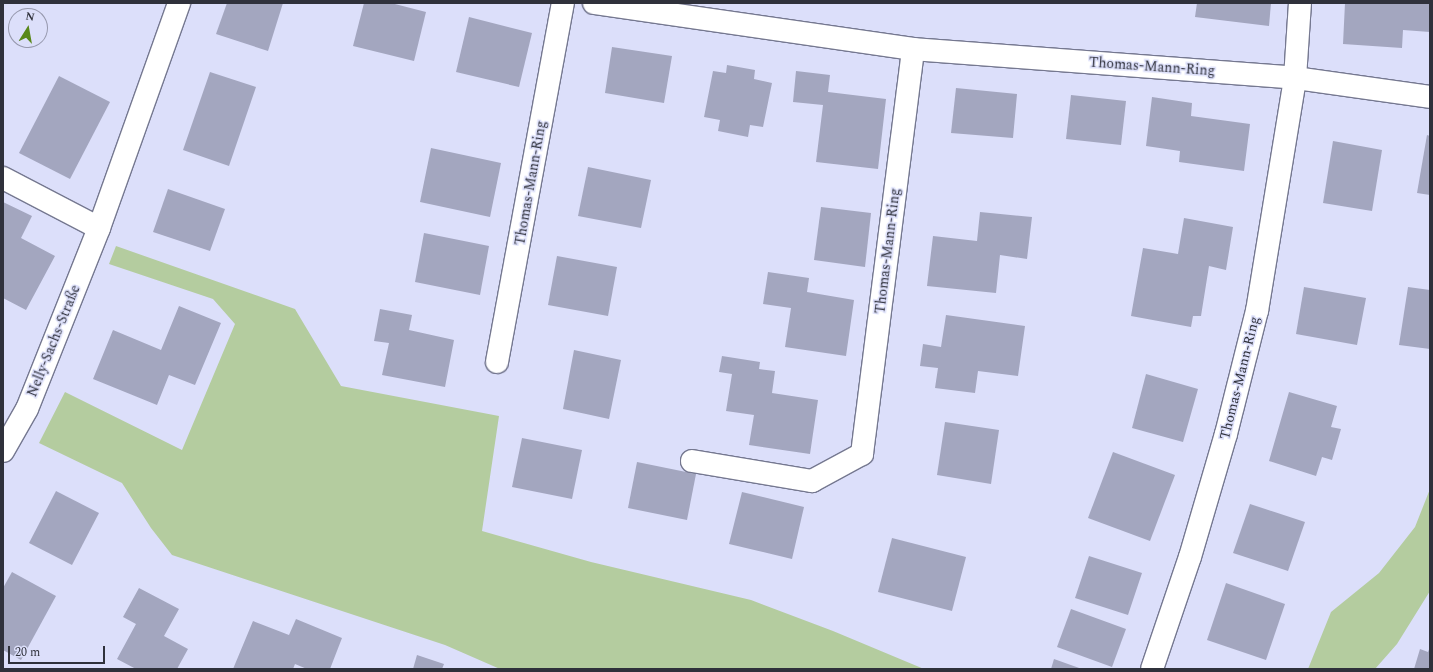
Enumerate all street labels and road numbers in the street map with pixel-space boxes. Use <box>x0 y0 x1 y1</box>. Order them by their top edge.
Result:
street label: Thomas-Mann-Ring <box>1088 54 1216 80</box>
street label: Thomas-Mann-Ring <box>512 119 550 247</box>
street label: Thomas-Mann-Ring <box>872 187 904 315</box>
street label: Nelly-Sachs-Straße <box>24 283 84 399</box>
street label: Thomas-Mann-Ring <box>1217 315 1263 441</box>

